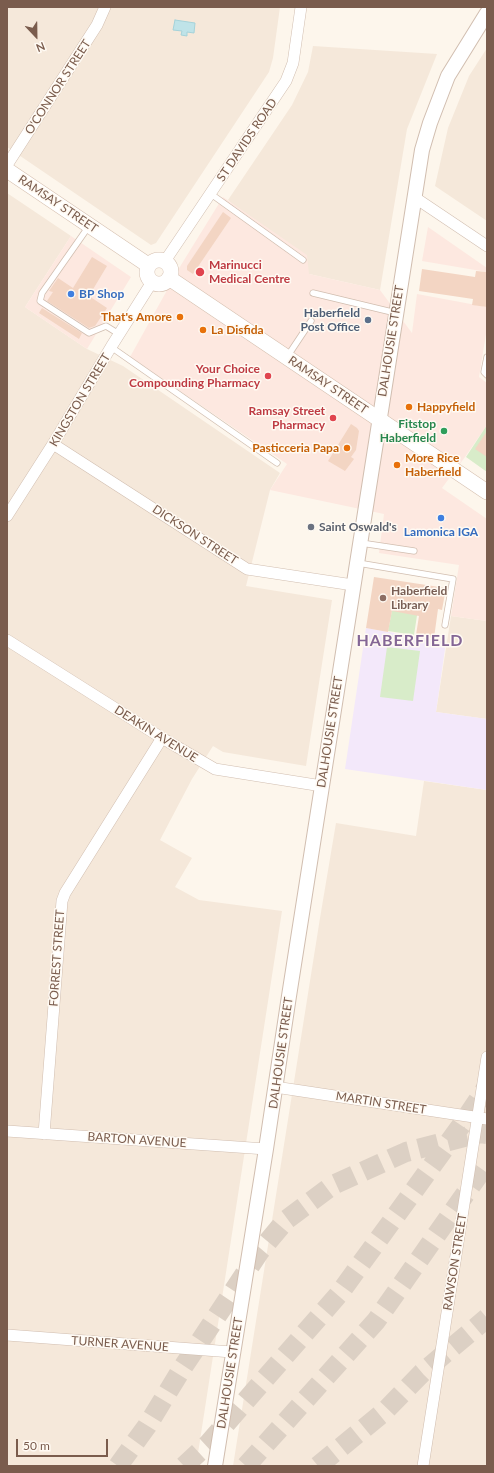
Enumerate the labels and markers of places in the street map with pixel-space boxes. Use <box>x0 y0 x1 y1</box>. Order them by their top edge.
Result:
place label: Marinucci Medical Centre <box>209 258 290 286</box>
marker: Marinucci Medical Centre <box>194 266 206 278</box>
place label: BP Shop <box>79 287 124 301</box>
marker: BP Shop <box>66 289 76 299</box>
place label: Haberfield Post Office <box>300 306 360 334</box>
place label: That's Amore <box>101 310 172 324</box>
marker: That's Amore <box>175 312 185 322</box>
marker: Haberfield Post Office <box>363 315 373 325</box>
place label: La Disfida <box>211 323 264 337</box>
marker: La Disfida <box>198 325 208 335</box>
place label: Your Choice Compounding Pharmacy <box>129 362 260 390</box>
marker: Your Choice Compounding Pharmacy <box>263 371 273 381</box>
place label: Happyfield <box>417 400 475 414</box>
marker: Happyfield <box>404 402 414 412</box>
place label: Ramsay Street Pharmacy <box>249 404 325 432</box>
marker: Ramsay Street Pharmacy <box>328 413 338 423</box>
place label: Fitstop Haberfield <box>380 417 436 445</box>
marker: Fitstop Haberfield <box>439 426 449 436</box>
place label: Pasticceria Papa <box>252 441 339 455</box>
marker: Pasticceria Papa <box>342 443 352 453</box>
place label: More Rice Haberfield <box>405 451 461 479</box>
marker: More Rice Haberfield <box>392 460 402 470</box>
marker: Lamonica IGA <box>436 513 446 523</box>
place label: Saint Oswald's <box>319 520 397 534</box>
marker: Saint Oswald's <box>306 522 316 532</box>
place label: Lamonica IGA <box>404 525 478 539</box>
place label: Haberfield Library <box>391 584 447 612</box>
marker: Haberfield Library <box>378 593 388 603</box>

